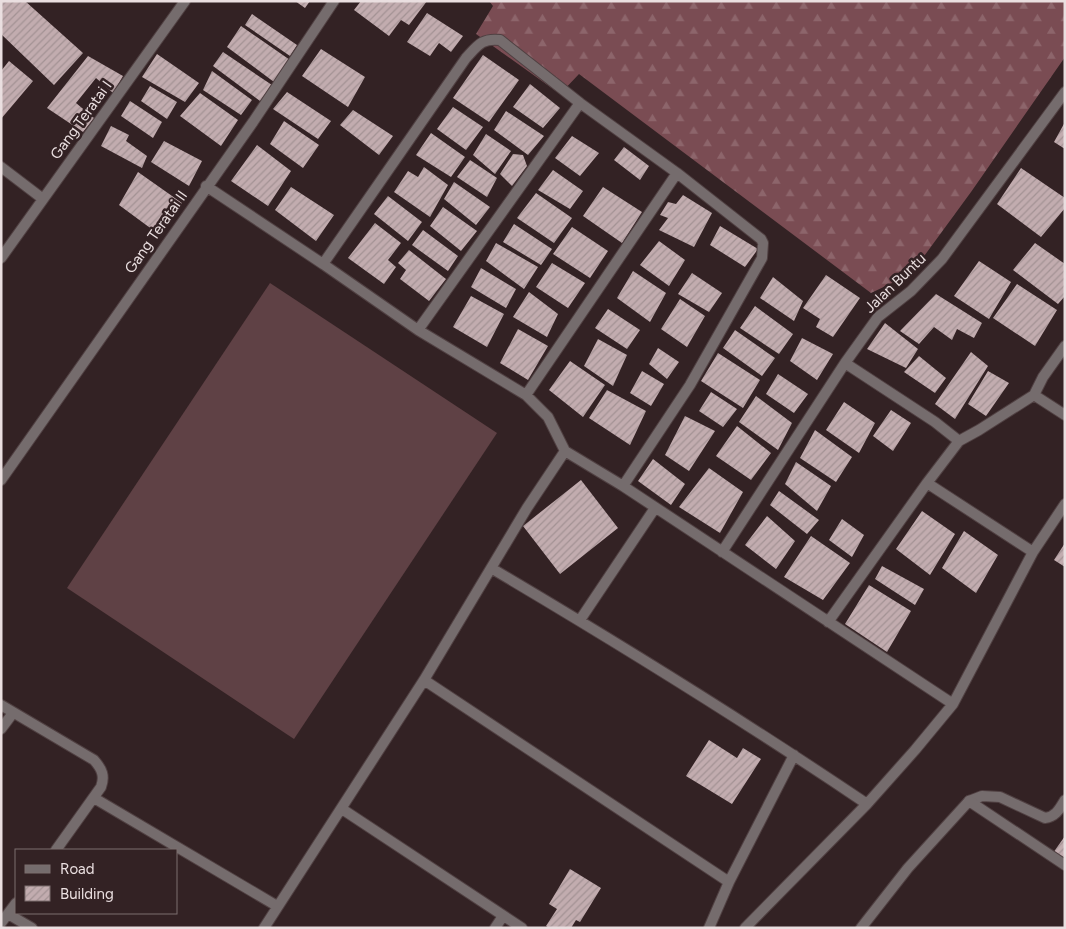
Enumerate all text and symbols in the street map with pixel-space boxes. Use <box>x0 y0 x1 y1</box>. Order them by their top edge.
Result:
street label: Gang Teratai I <box>46 77 116 163</box>
street label: Gang Teratai II <box>121 187 191 277</box>
street label: Jalan Buntu <box>861 249 929 317</box>
legend <box>15 849 178 914</box>
text: Road <box>60 860 95 878</box>
text: Building <box>60 885 114 903</box>

